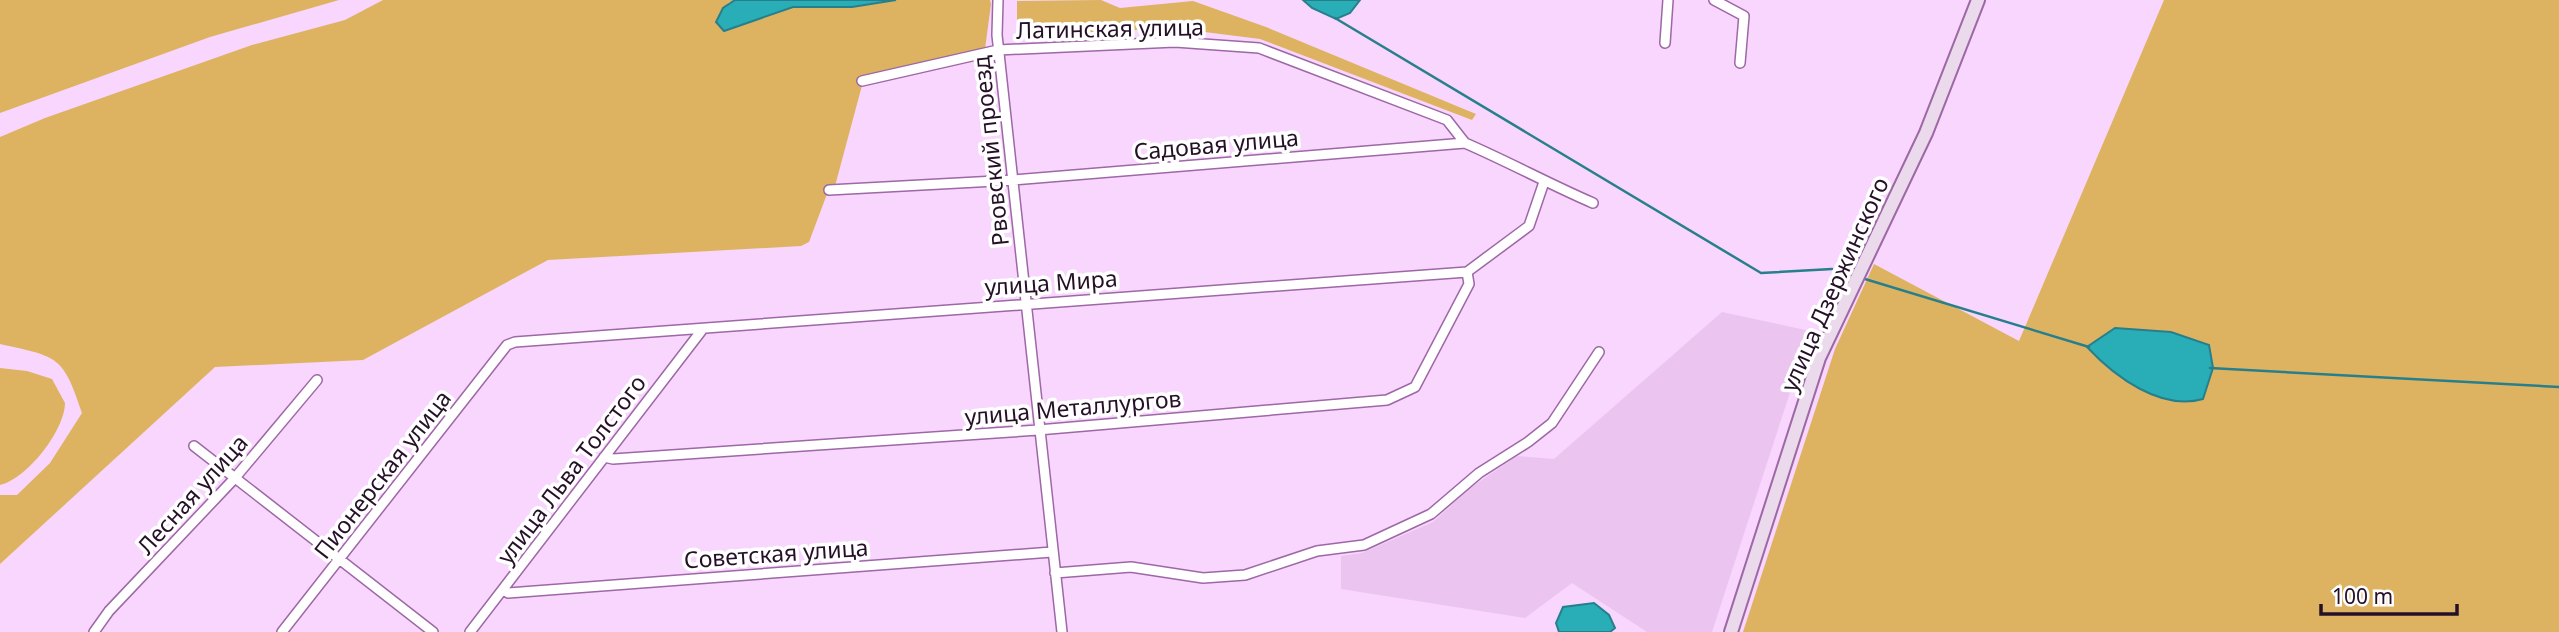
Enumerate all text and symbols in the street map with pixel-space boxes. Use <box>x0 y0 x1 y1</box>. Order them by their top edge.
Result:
street label: Латинская улица <box>1016 10 1204 46</box>
street label: Рвовский проезд <box>964 54 1016 248</box>
street label: Садовая улица <box>1132 121 1300 167</box>
street label: улица Дзержинского <box>1772 172 1896 396</box>
street label: улица Мира <box>983 261 1119 303</box>
street label: улица Льва Толстого <box>489 368 653 570</box>
street label: улица Металлургов <box>963 382 1183 432</box>
street label: Пионерская улица <box>306 383 458 565</box>
street label: Лесная улица <box>129 427 255 561</box>
street label: Советская улица <box>683 531 869 575</box>
scale bar <box>2321 572 2458 616</box>
text: 100 m <box>2332 582 2393 610</box>

